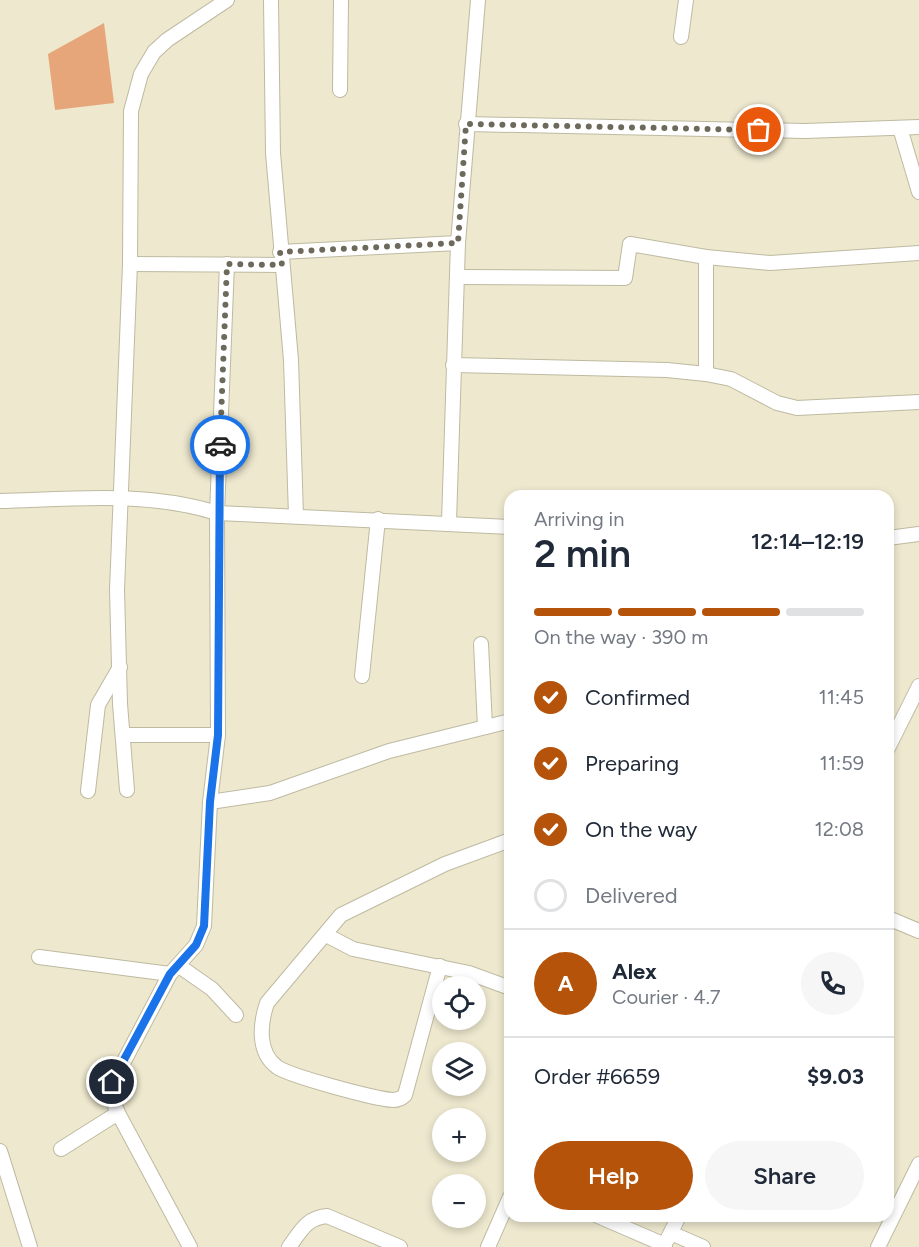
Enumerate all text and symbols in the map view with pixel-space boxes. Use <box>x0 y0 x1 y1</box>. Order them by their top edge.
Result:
pin <box>733 104 784 155</box>
icon: bag <box>742 113 775 146</box>
courier <box>190 415 250 475</box>
icon: car <box>204 429 237 462</box>
text: Arriving in <box>534 507 624 531</box>
text: 12:14–12:19 <box>751 528 864 555</box>
text: 2 min <box>534 530 631 577</box>
text: On the way · 390 m <box>534 625 708 649</box>
icon: check <box>534 681 567 714</box>
text: Confirmed <box>585 684 690 711</box>
text: 11:45 <box>819 685 864 709</box>
icon: check <box>534 747 567 780</box>
text: Preparing <box>585 750 679 777</box>
text: 11:59 <box>820 751 864 775</box>
icon: check <box>534 813 567 846</box>
text: On the way <box>585 816 697 843</box>
text: 12:08 <box>814 817 864 841</box>
text: Delivered <box>585 882 678 909</box>
button: phone <box>801 952 864 1015</box>
text: Alex <box>612 958 657 985</box>
text: A <box>558 970 573 997</box>
map controls <box>432 976 486 1228</box>
button: locate <box>432 976 486 1030</box>
text: Courier · 4.7 <box>612 985 721 1009</box>
button: layers <box>432 1042 486 1096</box>
pin <box>86 1056 137 1107</box>
text: Order #6659 <box>534 1063 660 1090</box>
text: $9.03 <box>807 1063 864 1090</box>
icon: home <box>95 1065 128 1098</box>
button: + <box>432 1108 486 1162</box>
button: Help <box>534 1141 693 1210</box>
button: Share <box>705 1141 864 1210</box>
button: − <box>432 1174 486 1228</box>

